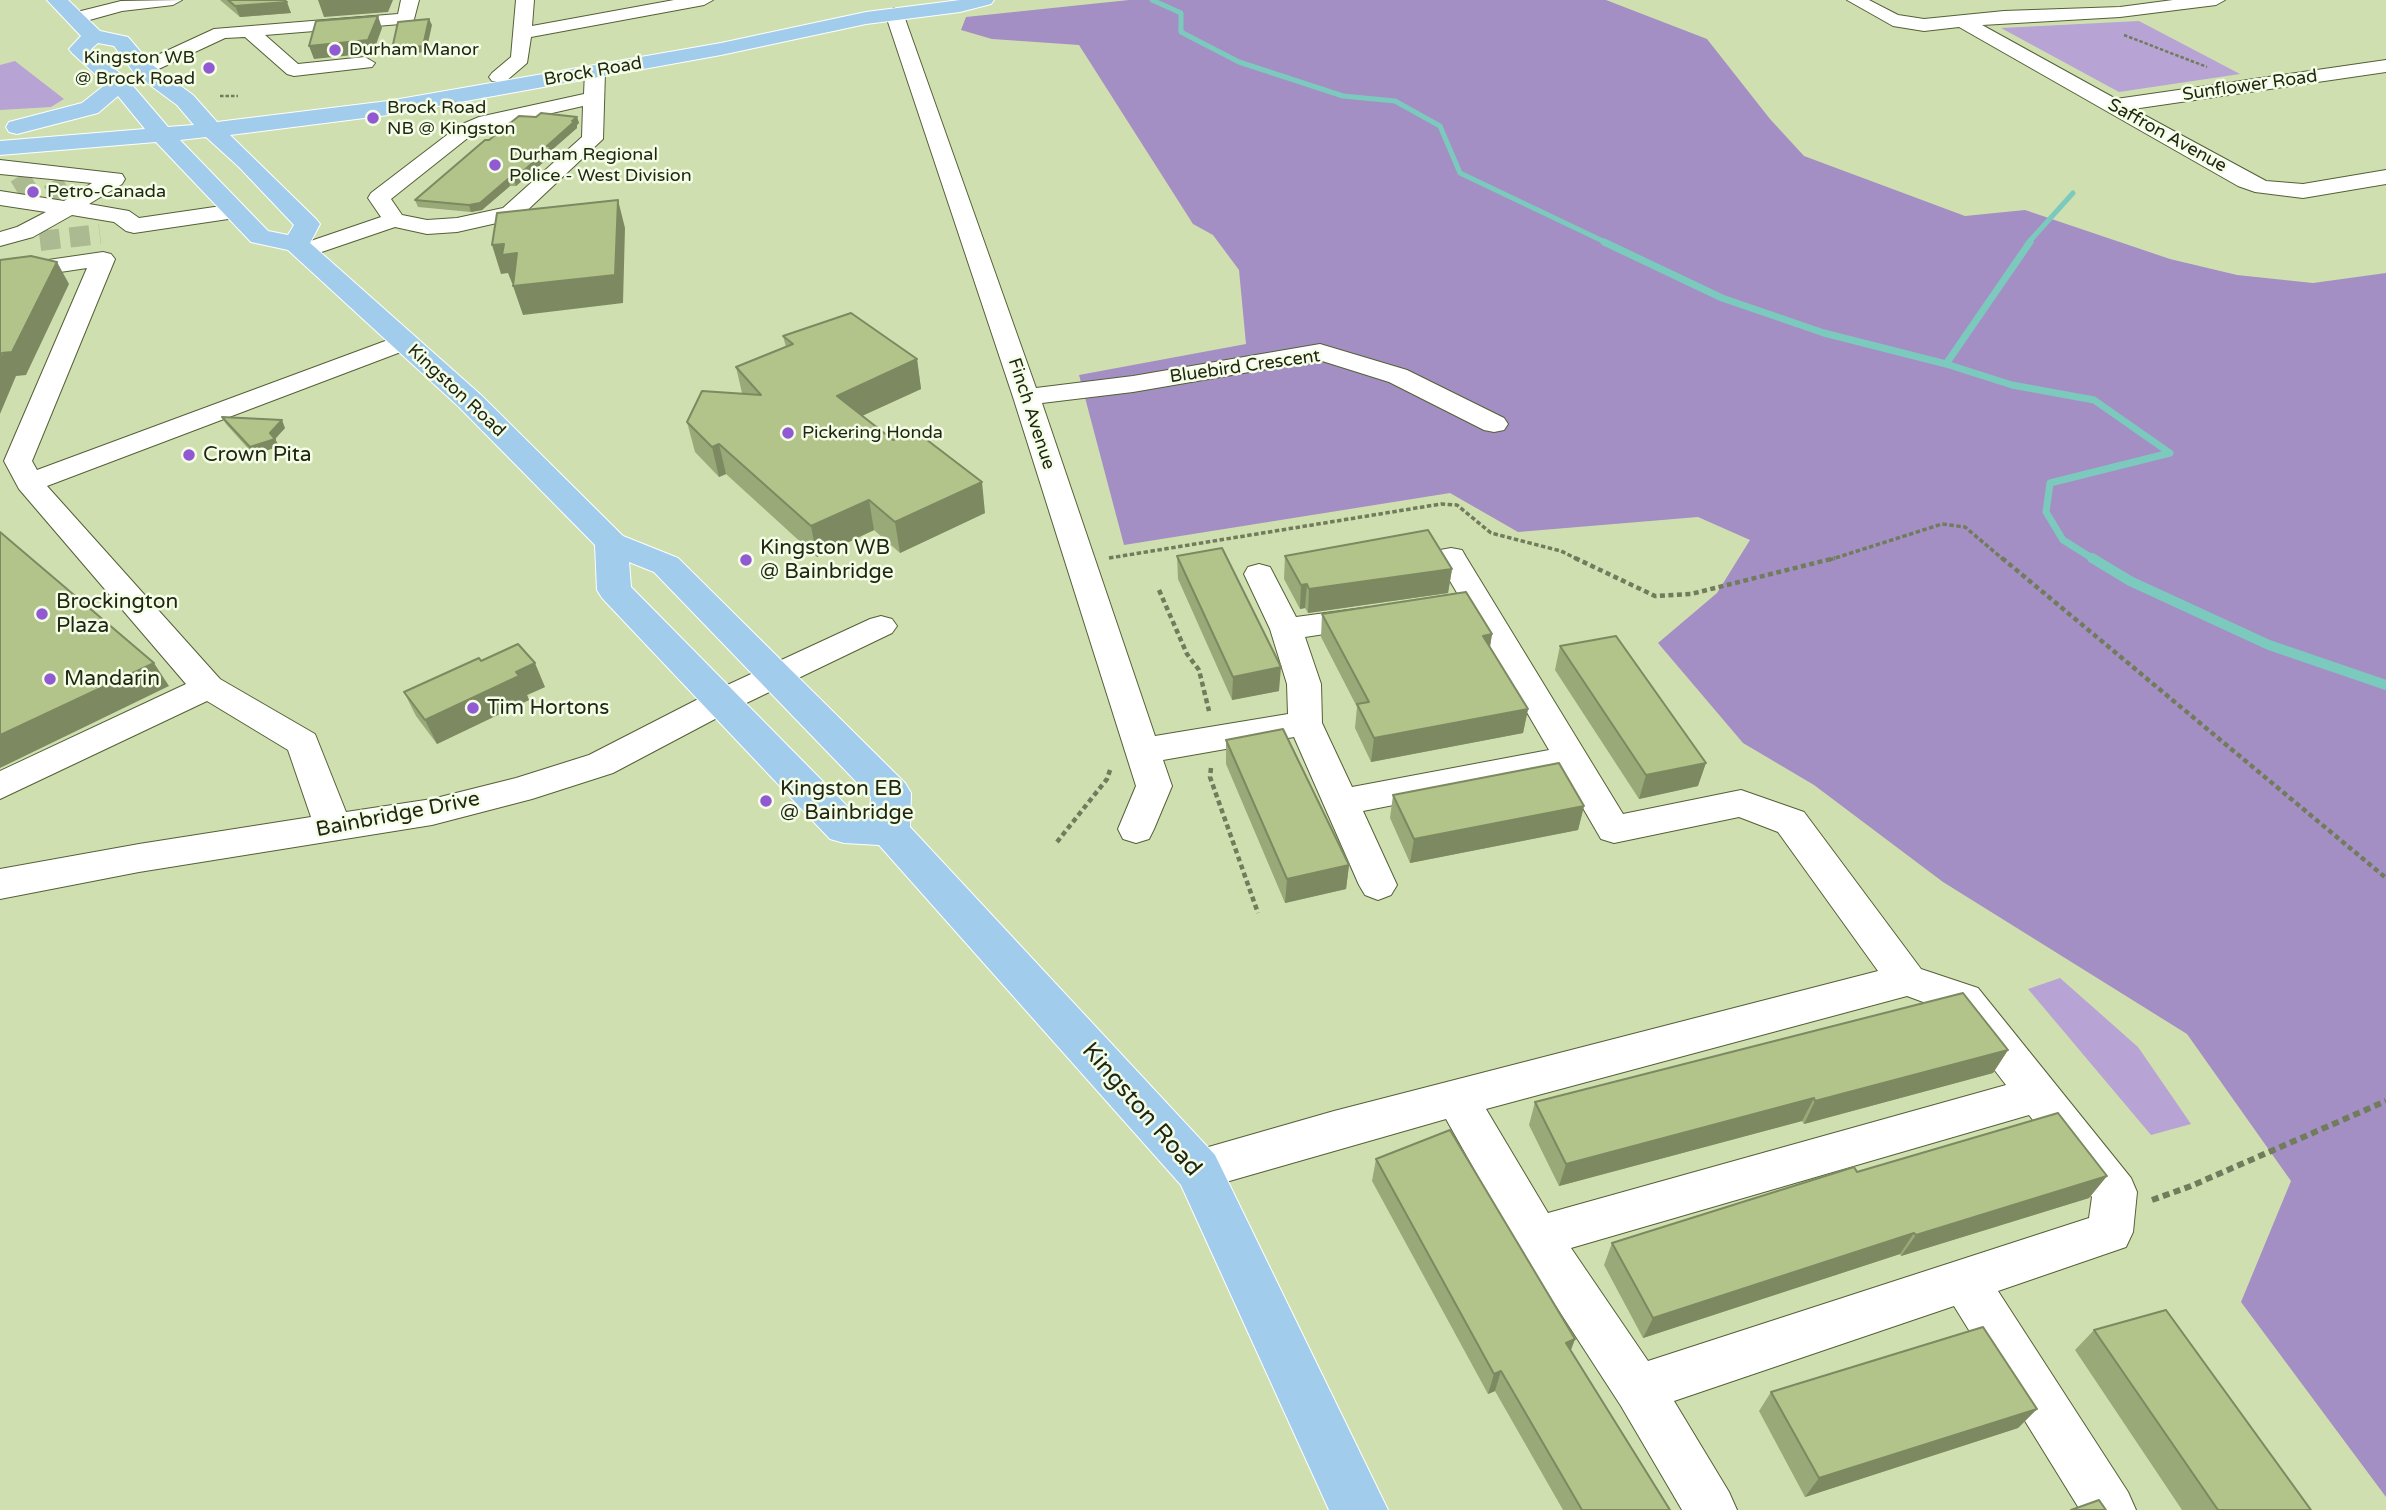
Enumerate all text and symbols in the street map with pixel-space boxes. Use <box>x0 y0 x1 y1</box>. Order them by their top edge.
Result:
place label: Durham Manor <box>349 39 479 61</box>
marker: Durham Manor <box>327 42 343 58</box>
place label: Kingston WB @ Brock Road <box>75 47 195 90</box>
street label: Brock Road <box>542 53 644 91</box>
marker: Kingston WB @ Brock Road <box>201 60 217 76</box>
street label: Sunflower Road <box>2181 66 2319 106</box>
street label: Saffron Avenue <box>2104 94 2230 178</box>
place label: Brock Road NB @ Kingston <box>387 97 516 140</box>
marker: Brock Road NB @ Kingston <box>365 110 381 126</box>
place label: Durham Regional Police - West Division <box>509 144 692 186</box>
marker: Durham Regional Police - West Division <box>487 157 503 173</box>
place label: Petro-Canada <box>47 181 166 203</box>
marker: Petro-Canada <box>25 184 41 200</box>
street label: Kingston Road <box>403 340 509 442</box>
street label: Bluebird Crescent <box>1168 346 1322 388</box>
street label: Finch Avenue <box>1003 356 1059 472</box>
place label: Pickering Honda <box>802 422 943 444</box>
marker: Pickering Honda <box>780 425 796 441</box>
place label: Crown Pita <box>203 442 312 468</box>
marker: Crown Pita <box>181 447 197 463</box>
place label: Kingston WB @ Bainbridge <box>760 535 894 585</box>
marker: Kingston WB @ Bainbridge <box>738 552 754 568</box>
place label: Brockington Plaza <box>56 589 178 639</box>
marker: Brockington Plaza <box>34 606 50 622</box>
place label: Mandarin <box>64 666 160 692</box>
marker: Mandarin <box>42 671 58 687</box>
place label: Tim Hortons <box>487 695 609 721</box>
marker: Tim Hortons <box>465 700 481 716</box>
place label: Kingston EB @ Bainbridge <box>780 776 914 826</box>
street label: Bainbridge Drive <box>314 787 482 843</box>
marker: Kingston EB @ Bainbridge <box>758 793 774 809</box>
street label: Kingston Road <box>1075 1037 1207 1183</box>

